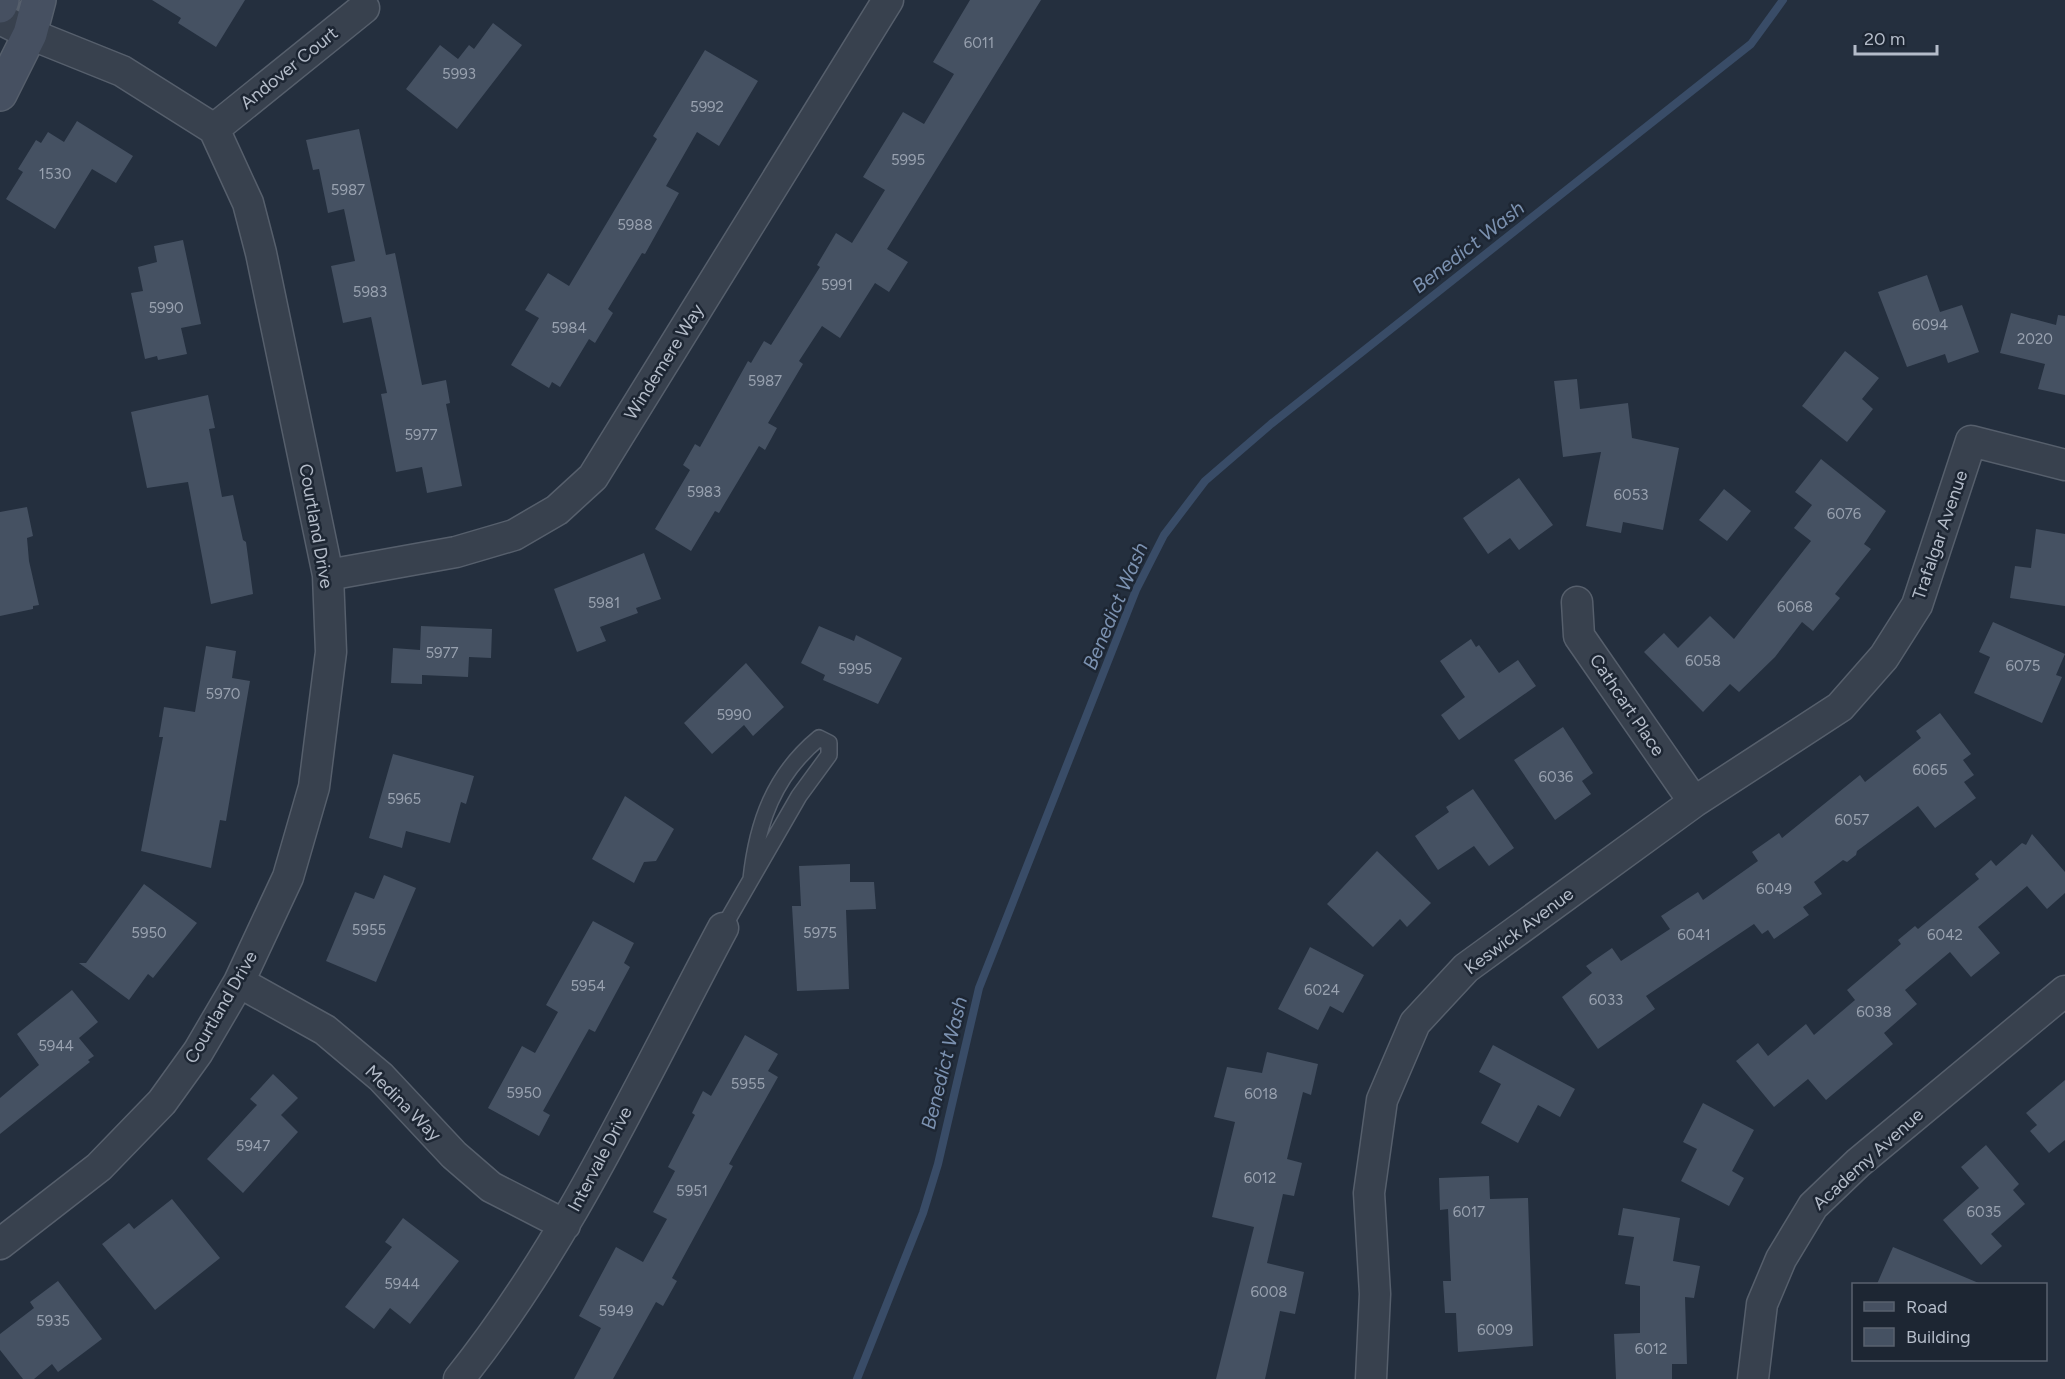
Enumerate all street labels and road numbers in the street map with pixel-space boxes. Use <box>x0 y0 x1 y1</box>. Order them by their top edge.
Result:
street label: Andover Court <box>236 22 342 114</box>
street label: Windemere Way <box>620 300 709 424</box>
street label: Courtland Drive <box>294 462 338 590</box>
street label: Trafalgar Avenue <box>1908 467 1972 603</box>
street label: Cathcart Place <box>1585 650 1669 760</box>
street label: Keswick Avenue <box>1460 883 1578 979</box>
street label: Courtland Drive <box>180 947 262 1067</box>
street label: Medina Way <box>360 1060 446 1146</box>
street label: Intervale Drive <box>563 1103 637 1215</box>
street label: Academy Avenue <box>1808 1103 1928 1214</box>

